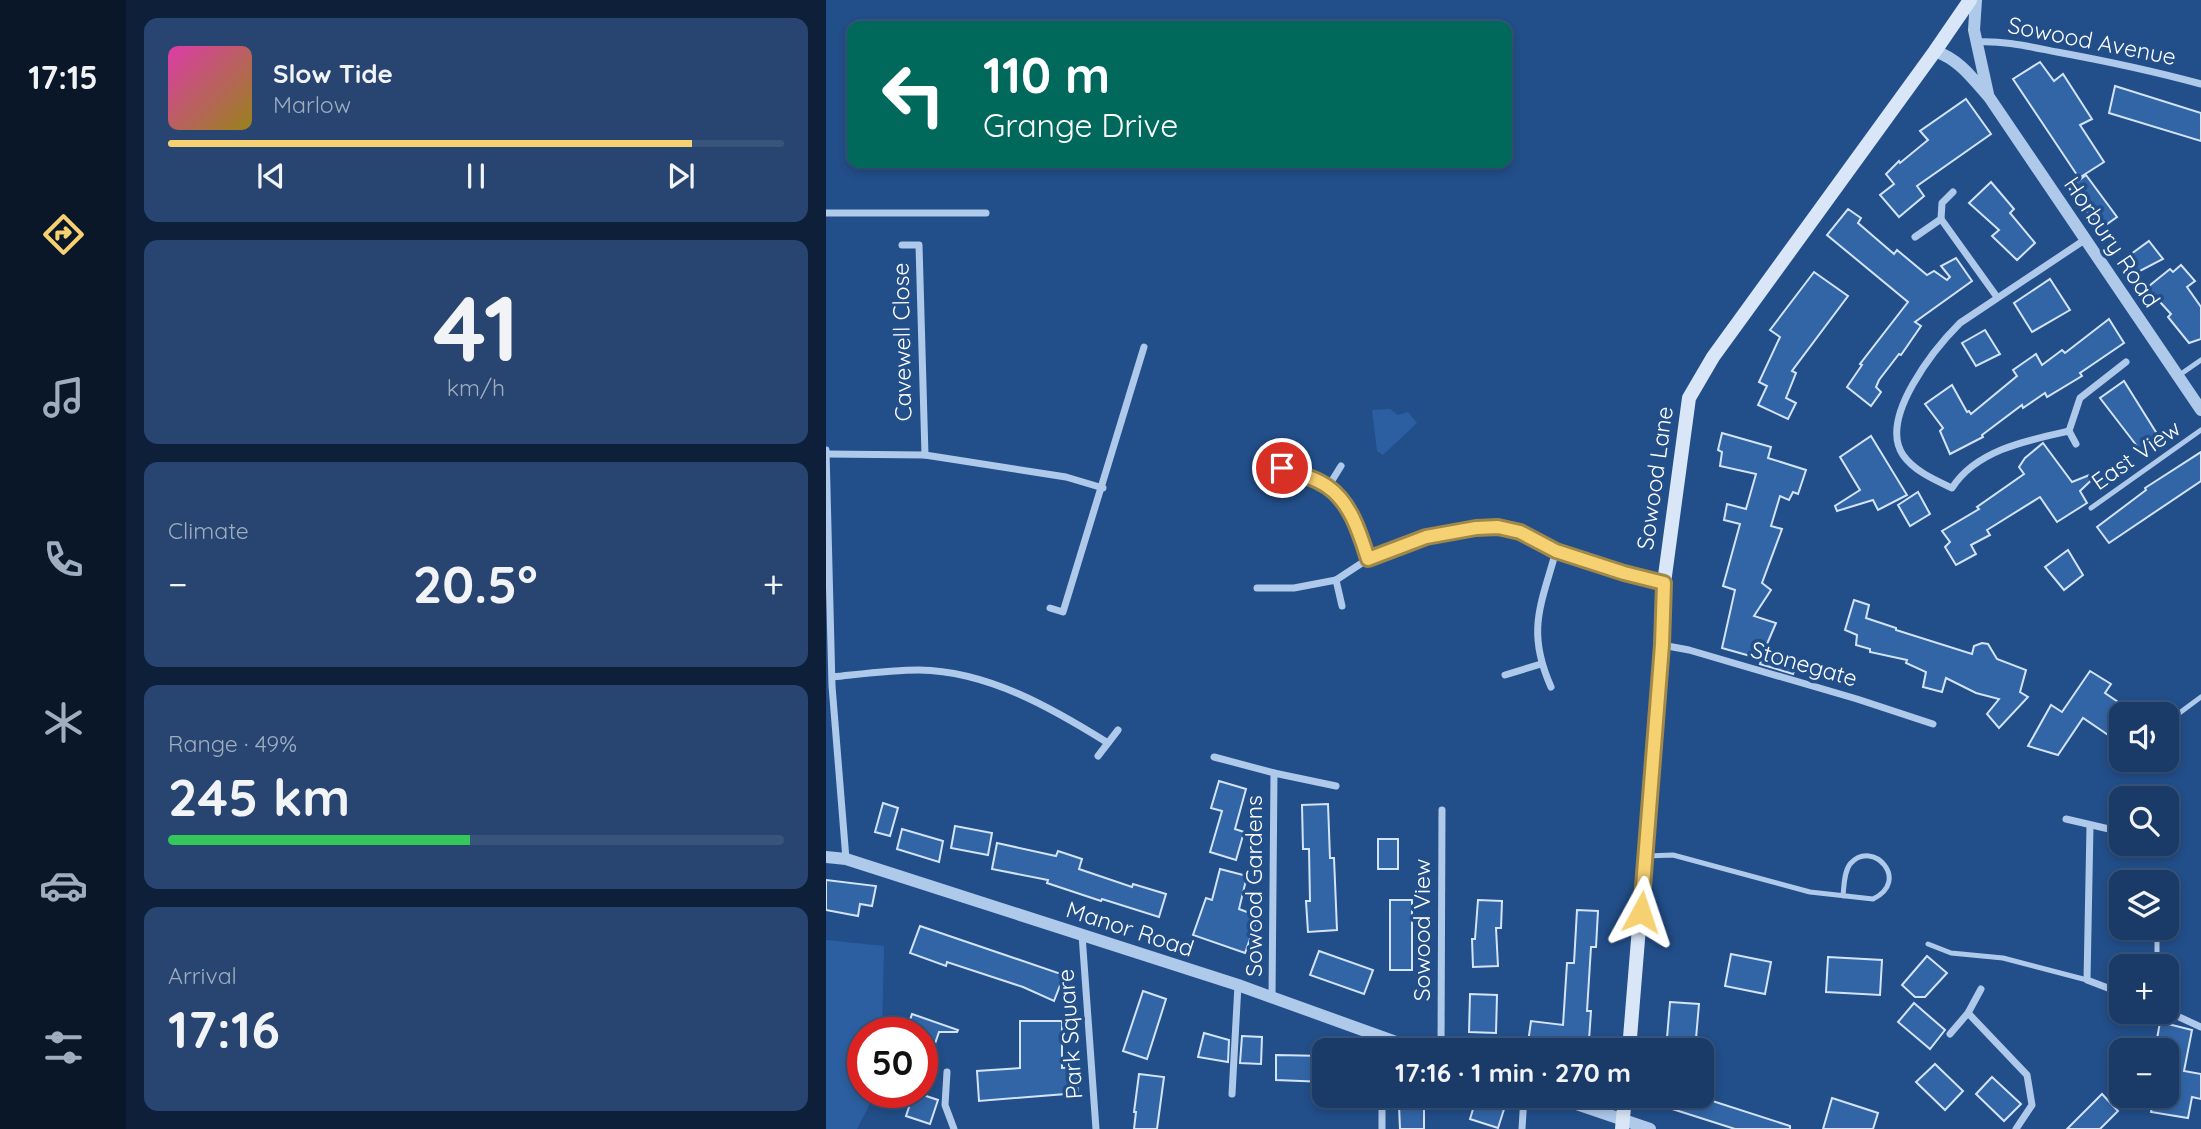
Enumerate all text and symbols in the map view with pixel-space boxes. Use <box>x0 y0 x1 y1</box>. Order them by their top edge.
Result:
street label: Sowood Avenue <box>2006 10 2179 71</box>
text: 110 m <box>983 44 1110 105</box>
icon: left <box>868 49 959 140</box>
text: 17:15 <box>28 57 98 97</box>
text: Slow Tide <box>273 57 393 90</box>
text: Marlow <box>273 90 351 119</box>
text: Grange Drive <box>983 105 1178 145</box>
icon: previous <box>252 157 290 195</box>
icon: pause <box>457 157 495 195</box>
icon: next <box>662 157 700 195</box>
street label: Horbury Road <box>2058 171 2167 313</box>
icon: directions <box>39 210 88 259</box>
street label: Cavewell Close <box>886 262 917 422</box>
text: 41 <box>433 270 519 384</box>
icon: music <box>39 373 88 422</box>
text: km/h <box>447 373 505 402</box>
street label: Sowood Lane <box>1630 404 1679 552</box>
street label: East View <box>2085 413 2186 496</box>
pin <box>1252 438 1312 498</box>
icon: arrive <box>1263 449 1301 487</box>
text: Climate <box>168 516 249 545</box>
icon: phone <box>39 535 88 584</box>
text: 20.5° <box>413 551 538 616</box>
text: − <box>168 560 188 608</box>
text: + <box>763 560 784 608</box>
street label: Stonegate <box>1747 634 1861 693</box>
icon: climate <box>39 698 88 747</box>
map controls <box>2109 702 2179 1108</box>
button: sound <box>2109 702 2179 772</box>
text: Range · 49% <box>168 729 297 758</box>
text: 245 km <box>168 764 350 829</box>
button: search <box>2109 786 2179 856</box>
street label: Sowood Gardens <box>1239 795 1268 977</box>
street label: Sowood View <box>1407 859 1436 1001</box>
icon: car <box>39 861 88 910</box>
button: layers <box>2109 870 2179 940</box>
position arrow <box>1604 875 1678 949</box>
street label: Manor Road <box>1063 894 1198 963</box>
button: + <box>2109 954 2179 1024</box>
text: Arrival <box>168 961 237 990</box>
street label: Park Square <box>1050 968 1089 1100</box>
text: 17:16 <box>168 996 280 1061</box>
speed limit sign: 50 <box>847 1017 938 1108</box>
icon: filters <box>39 1023 88 1072</box>
button: − <box>2109 1038 2179 1108</box>
text: 17:16 · 1 min · 270 m <box>1395 1056 1631 1089</box>

